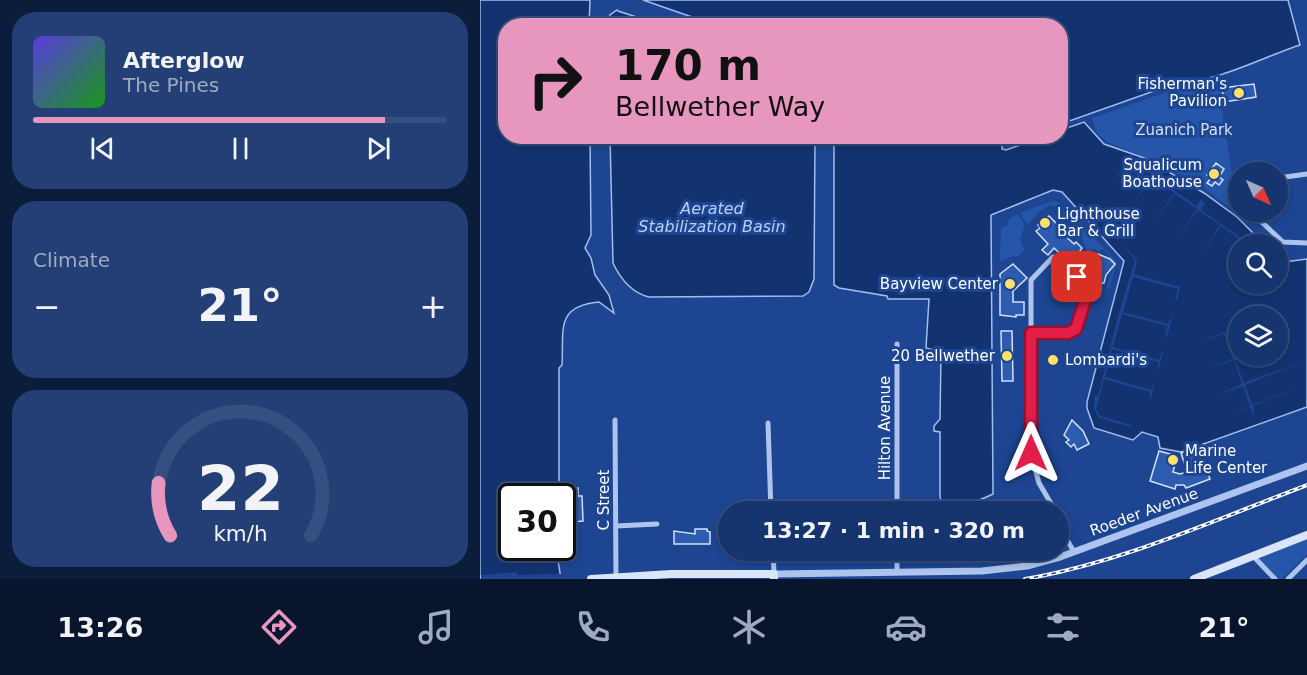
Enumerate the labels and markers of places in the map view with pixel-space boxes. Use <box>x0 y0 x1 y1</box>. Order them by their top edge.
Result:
place label: Fisherman's Pavilion <box>1138 75 1227 110</box>
marker: Fisherman's Pavilion <box>1232 86 1246 100</box>
place label: Squalicum Boathouse <box>1122 156 1202 191</box>
marker: Squalicum Boathouse <box>1207 167 1221 181</box>
place label: Lighthouse Bar & Grill <box>1057 205 1140 240</box>
marker: Lighthouse Bar & Grill <box>1038 216 1052 230</box>
pin <box>1051 251 1102 302</box>
place label: Bayview Center <box>880 275 999 293</box>
marker: Bayview Center <box>1003 277 1017 291</box>
place label: 20 Bellwether <box>891 347 996 365</box>
marker: 20 Bellwether <box>1000 349 1014 363</box>
place label: Lombardi's <box>1065 351 1147 369</box>
marker: Lombardi's <box>1046 353 1060 367</box>
place label: Marine Life Center <box>1185 442 1268 477</box>
marker: Marine Life Center <box>1166 453 1180 467</box>

